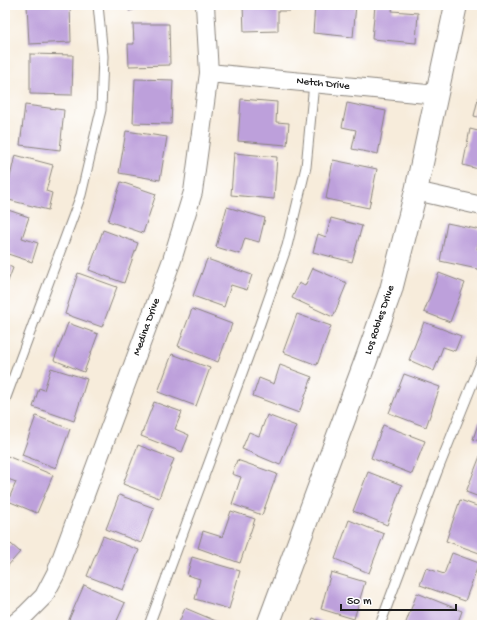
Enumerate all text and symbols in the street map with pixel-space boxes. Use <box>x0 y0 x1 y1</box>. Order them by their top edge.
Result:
street label: Netch Drive <box>296 75 351 93</box>
street label: Los Robles Drive <box>363 284 398 356</box>
street label: Medina Drive <box>131 296 163 357</box>
scale bar <box>341 586 456 612</box>
text: 50 m <box>347 595 372 609</box>

